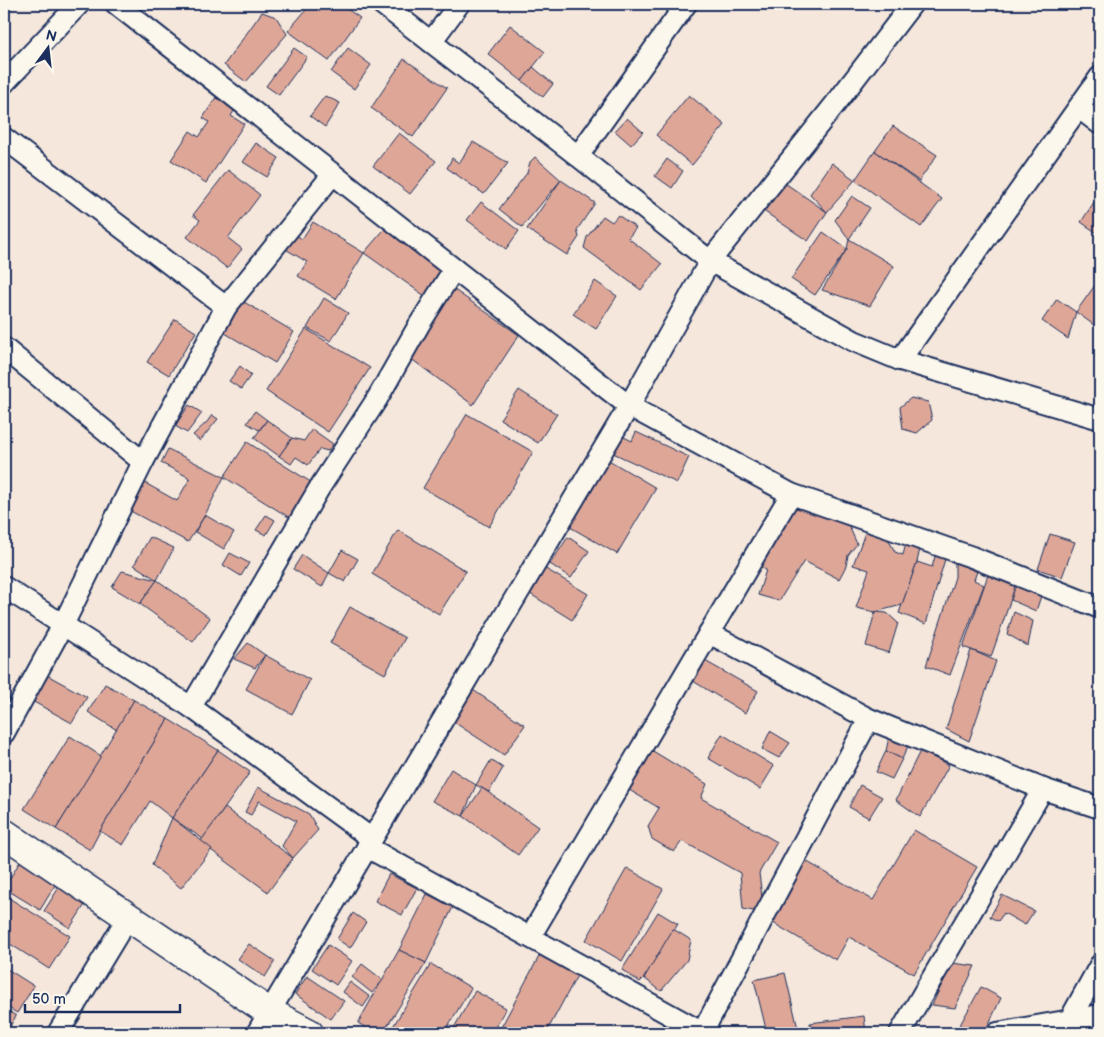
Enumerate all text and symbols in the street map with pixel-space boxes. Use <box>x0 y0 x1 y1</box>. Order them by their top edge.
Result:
north arrow <box>22 22 72 72</box>
text: N <box>44 26 59 45</box>
scale bar <box>25 982 180 1014</box>
text: 50 m <box>32 990 66 1009</box>

